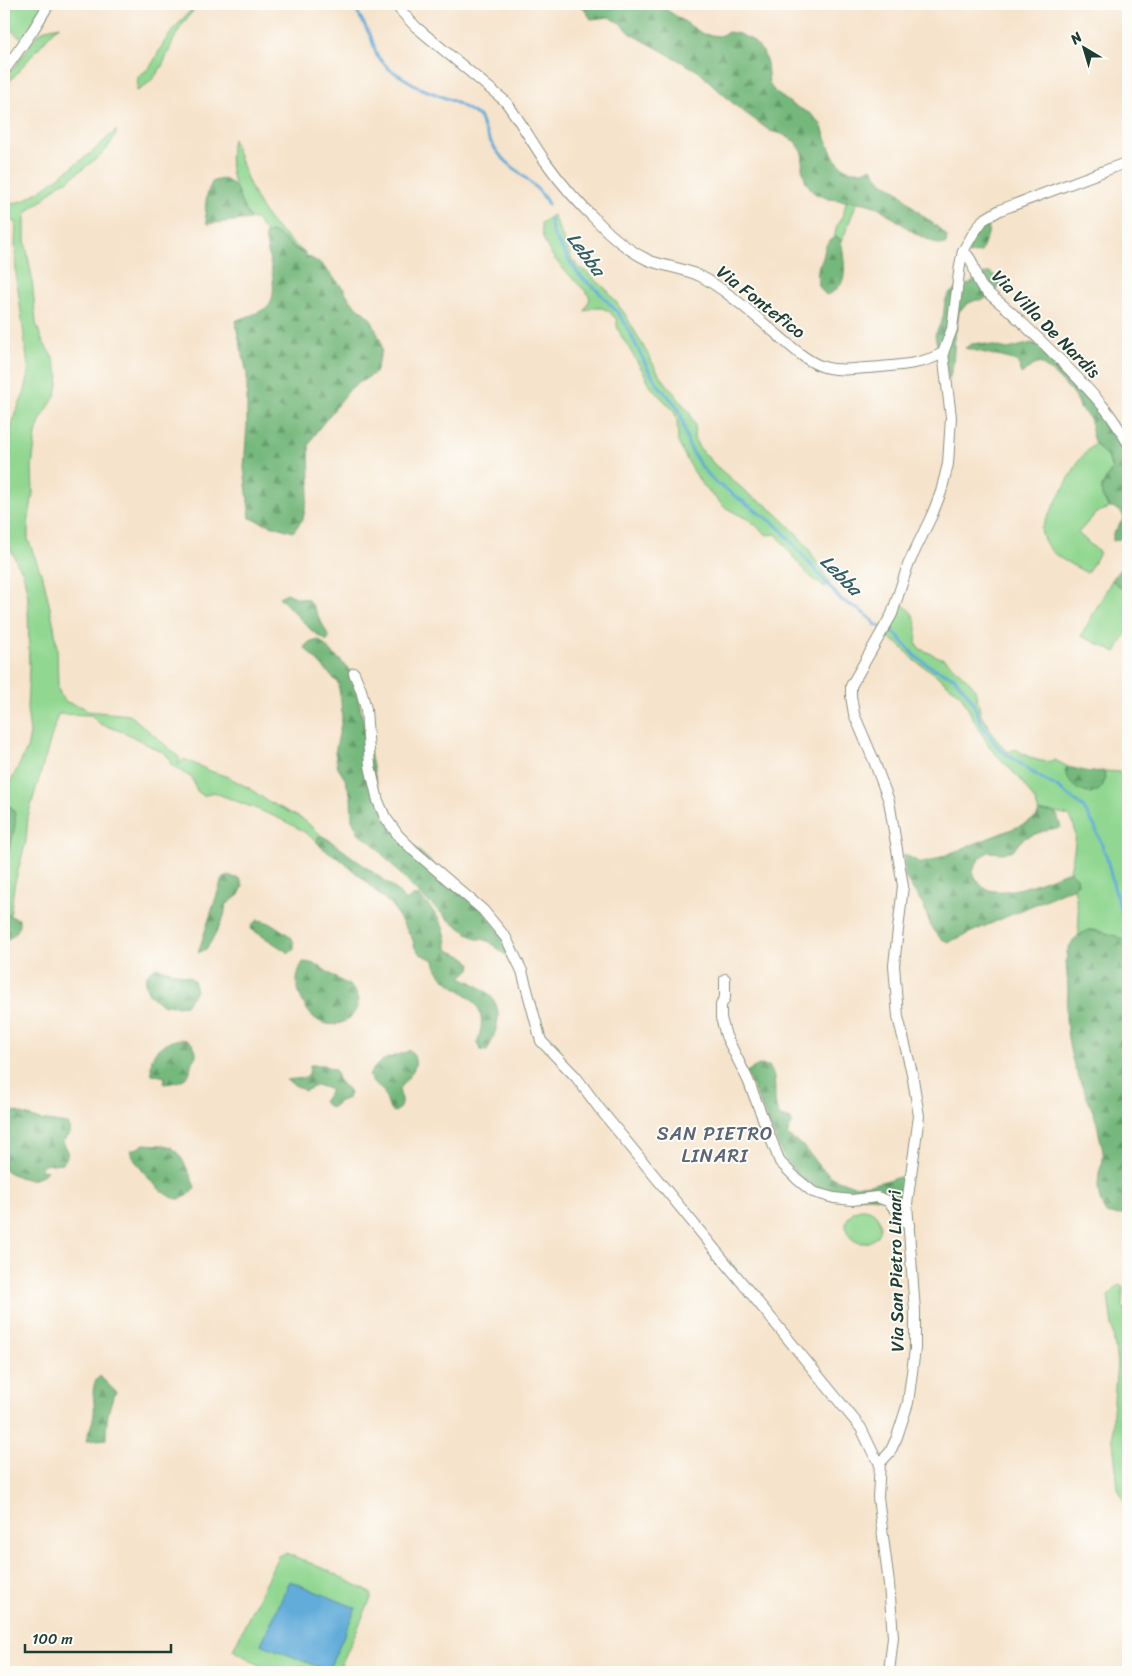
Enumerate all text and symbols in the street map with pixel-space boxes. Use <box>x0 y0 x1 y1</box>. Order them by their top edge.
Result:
north arrow <box>1060 22 1110 72</box>
text: N <box>1064 25 1088 52</box>
water label: Lebba <box>558 225 615 285</box>
street label: Via Fontefico <box>709 257 813 347</box>
street label: Via Villa De Nardis <box>984 262 1109 387</box>
water label: Lebba <box>812 546 872 606</box>
district label: SAN PIETRO LINARI <box>657 1117 773 1172</box>
street label: Via San Pietro Linari <box>879 1189 913 1352</box>
scale bar <box>25 1621 171 1653</box>
text: 100 m <box>32 1626 73 1652</box>

